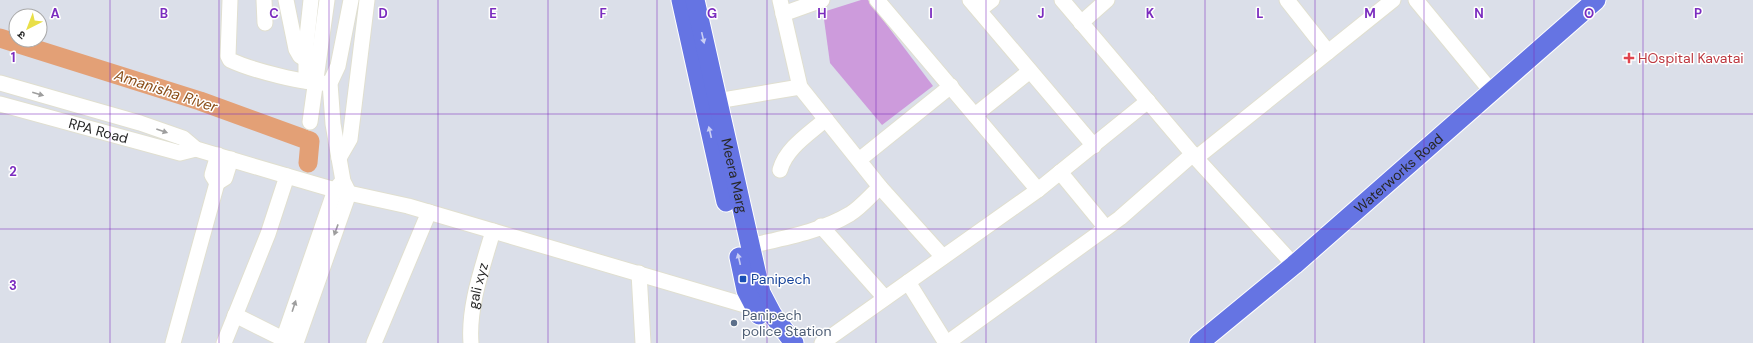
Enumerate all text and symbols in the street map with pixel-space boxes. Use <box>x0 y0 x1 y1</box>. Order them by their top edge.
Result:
text: A <box>50 5 60 22</box>
text: B <box>160 5 168 22</box>
text: C <box>269 5 279 22</box>
text: D <box>378 5 388 22</box>
text: E <box>489 5 497 22</box>
text: F <box>599 5 607 22</box>
text: G <box>707 5 717 22</box>
text: H <box>817 5 827 22</box>
text: I <box>929 5 933 22</box>
text: J <box>1037 5 1045 22</box>
text: K <box>1146 5 1155 22</box>
text: L <box>1256 5 1264 22</box>
text: M <box>1364 5 1376 22</box>
text: N <box>1474 5 1484 22</box>
text: O <box>1584 5 1594 22</box>
text: P <box>1694 5 1702 22</box>
north arrow <box>8 8 48 48</box>
text: उ <box>14 28 28 43</box>
one-way arrow <box>701 32 707 44</box>
text: 1 <box>11 49 15 66</box>
place label: HOspital Kavatai <box>1638 49 1744 67</box>
marker: HOspital Kavatai <box>1623 52 1635 64</box>
water label: Amanisha River <box>111 65 220 117</box>
one-way arrow <box>32 91 44 97</box>
street label: RPA Road <box>67 114 130 147</box>
one-way arrow <box>707 126 713 138</box>
one-way arrow <box>157 128 169 134</box>
street label: Waterworks Road <box>1350 129 1447 217</box>
street label: Meera Marg <box>717 136 752 215</box>
text: 2 <box>9 163 17 180</box>
one-way arrow <box>332 224 338 236</box>
one-way arrow <box>735 253 741 265</box>
street label: gali xyz <box>464 260 492 310</box>
place label: Panipech <box>751 270 811 288</box>
marker: Panipech <box>738 274 748 284</box>
text: 3 <box>9 277 17 294</box>
one-way arrow <box>291 300 297 312</box>
place label: Panipech police Station <box>742 306 831 340</box>
marker: Panipech police Station <box>729 318 739 328</box>

